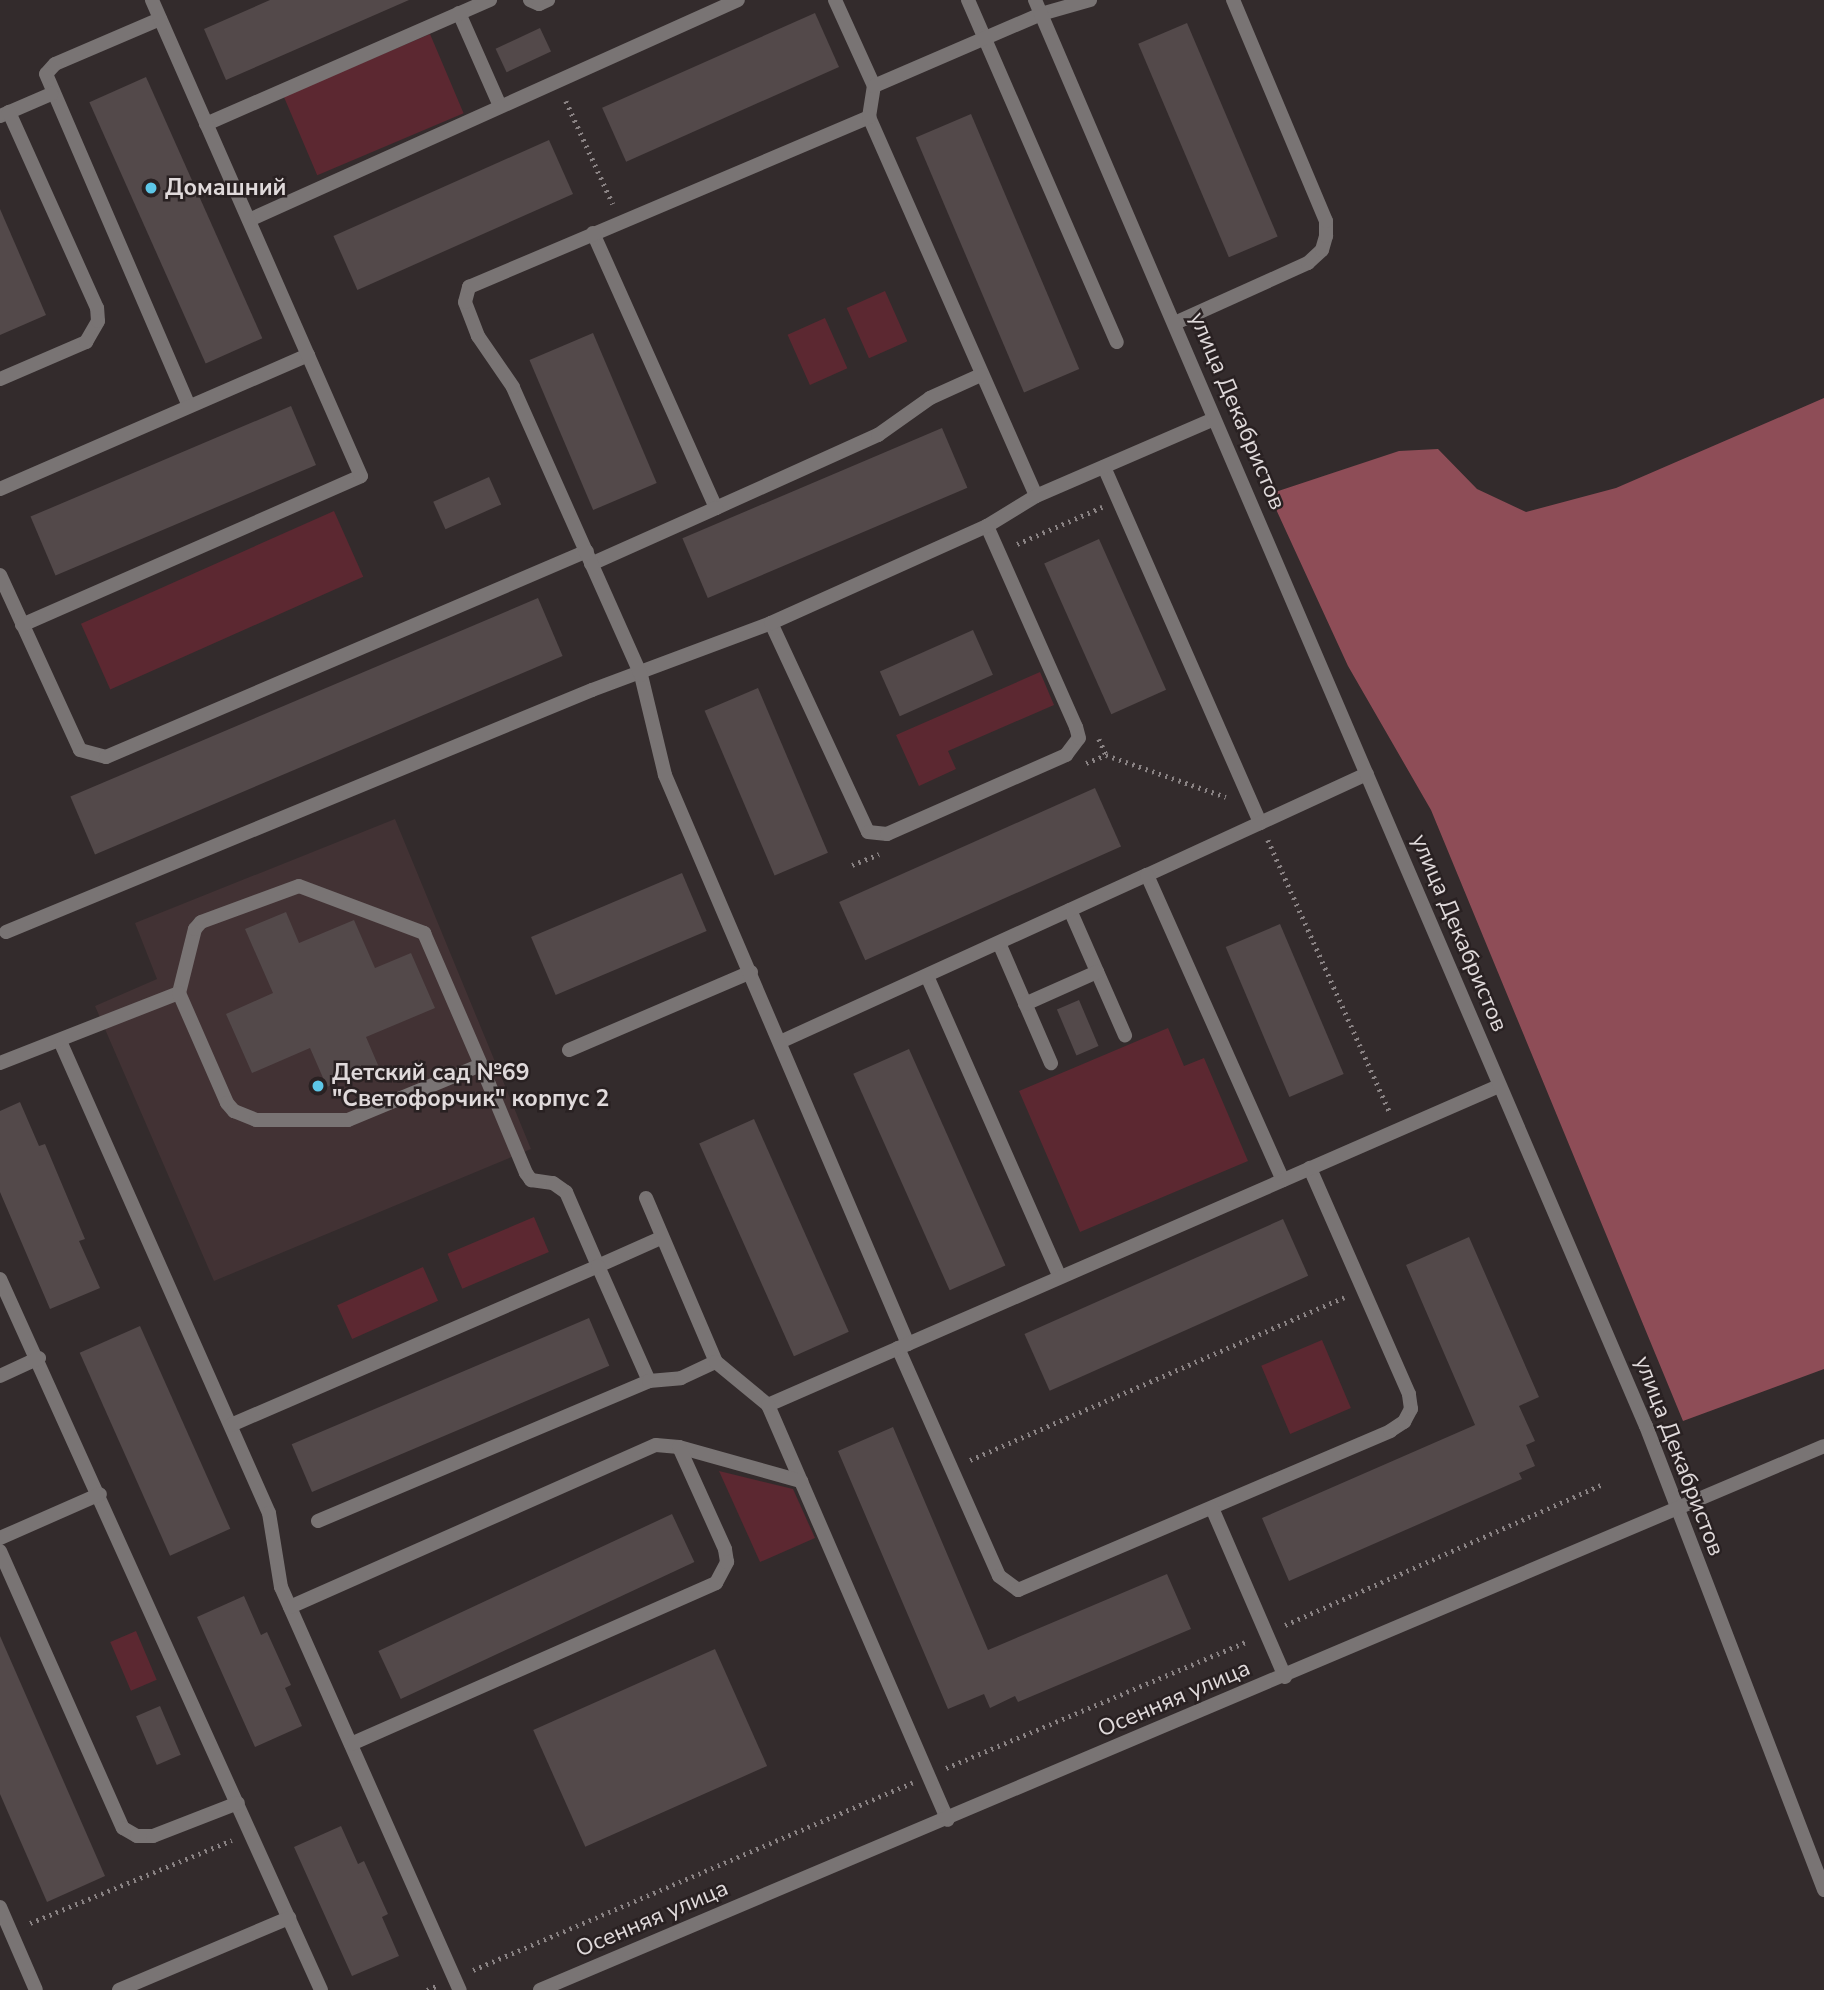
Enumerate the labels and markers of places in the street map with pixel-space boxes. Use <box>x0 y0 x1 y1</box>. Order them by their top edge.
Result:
place label: Домашний <box>165 174 287 202</box>
marker: Домашний <box>143 180 159 196</box>
place label: Детский сад №69 "Светофорчик" корпус 2 <box>332 1059 609 1113</box>
marker: Детский сад №69 "Светофорчик" корпус 2 <box>310 1078 326 1094</box>

